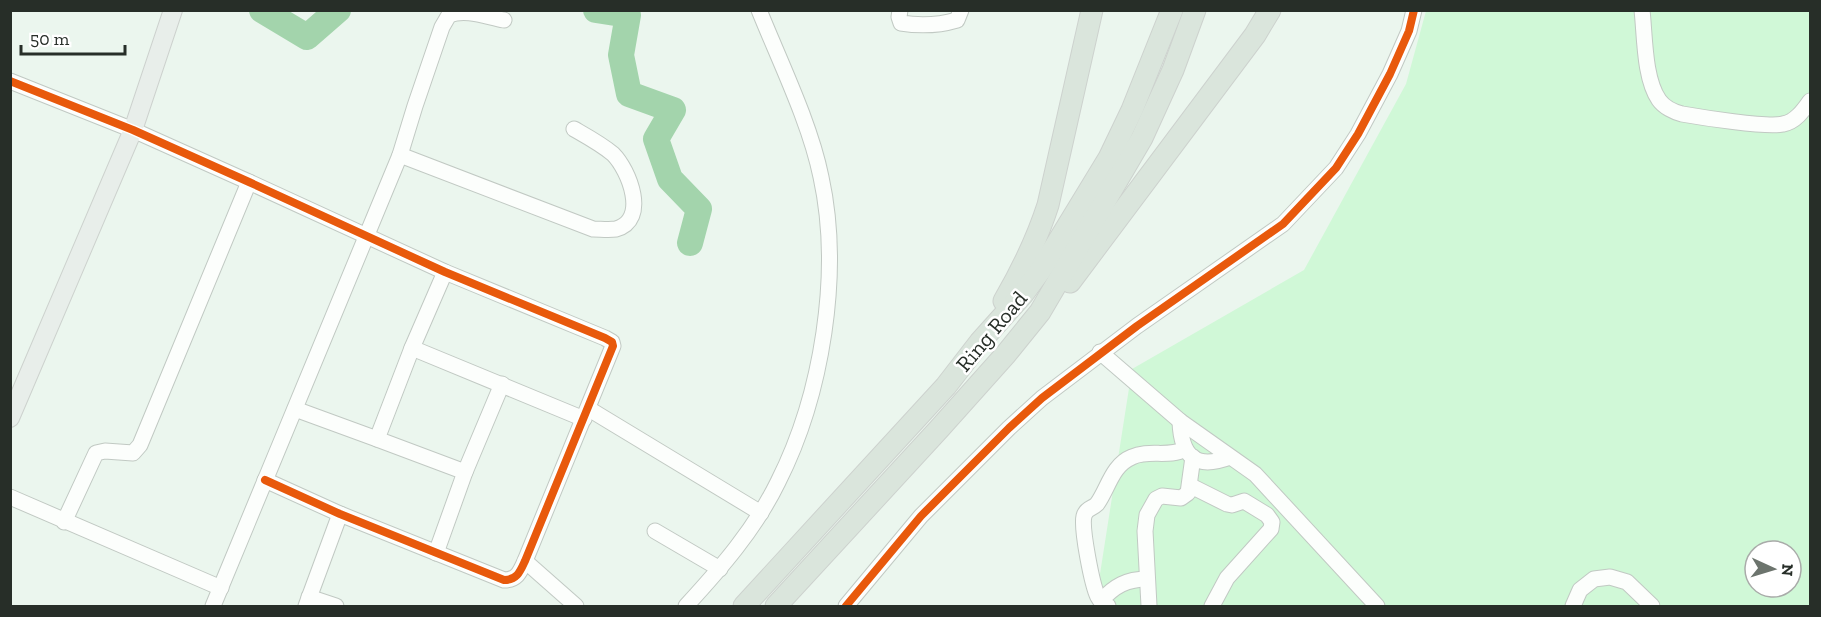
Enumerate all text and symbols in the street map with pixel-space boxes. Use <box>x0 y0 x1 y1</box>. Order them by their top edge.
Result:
scale bar <box>21 18 124 56</box>
text: 50 m <box>30 28 70 50</box>
street label: Ring Road <box>950 286 1033 377</box>
north arrow <box>1743 539 1803 599</box>
text: N <box>1778 563 1797 577</box>

